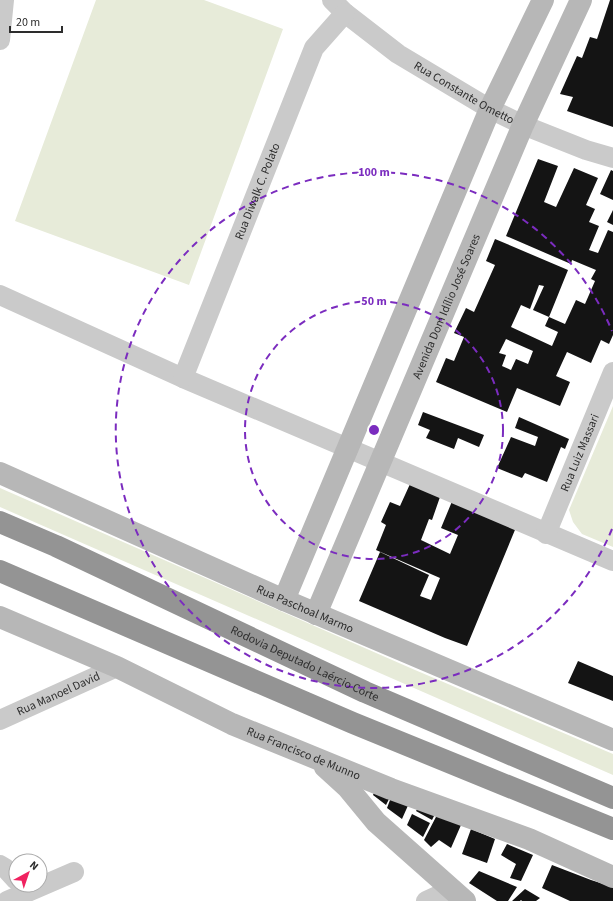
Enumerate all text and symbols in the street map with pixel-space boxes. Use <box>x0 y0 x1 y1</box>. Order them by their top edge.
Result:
scale bar <box>10 8 62 34</box>
text: 20 m <box>16 14 40 31</box>
street label: Rua Constante Ometto <box>411 57 517 128</box>
street label: Rua Diwalk C. Polato <box>231 140 284 242</box>
text: 100 m <box>358 164 390 181</box>
street label: Avenida Dom Idílio José Soares <box>408 231 485 382</box>
text: 50 m <box>361 293 387 310</box>
street label: Rua Luiz Massari <box>556 411 604 494</box>
centre of rings <box>367 423 381 437</box>
street label: Rua Paschoal Marmo <box>254 581 356 638</box>
street label: Rodovia Deputado Laércio Corte <box>228 622 381 706</box>
street label: Rua Manoel David <box>14 668 103 720</box>
street label: Rua Francisco de Munno <box>244 723 363 785</box>
north arrow <box>8 853 48 893</box>
text: N <box>26 858 42 874</box>

